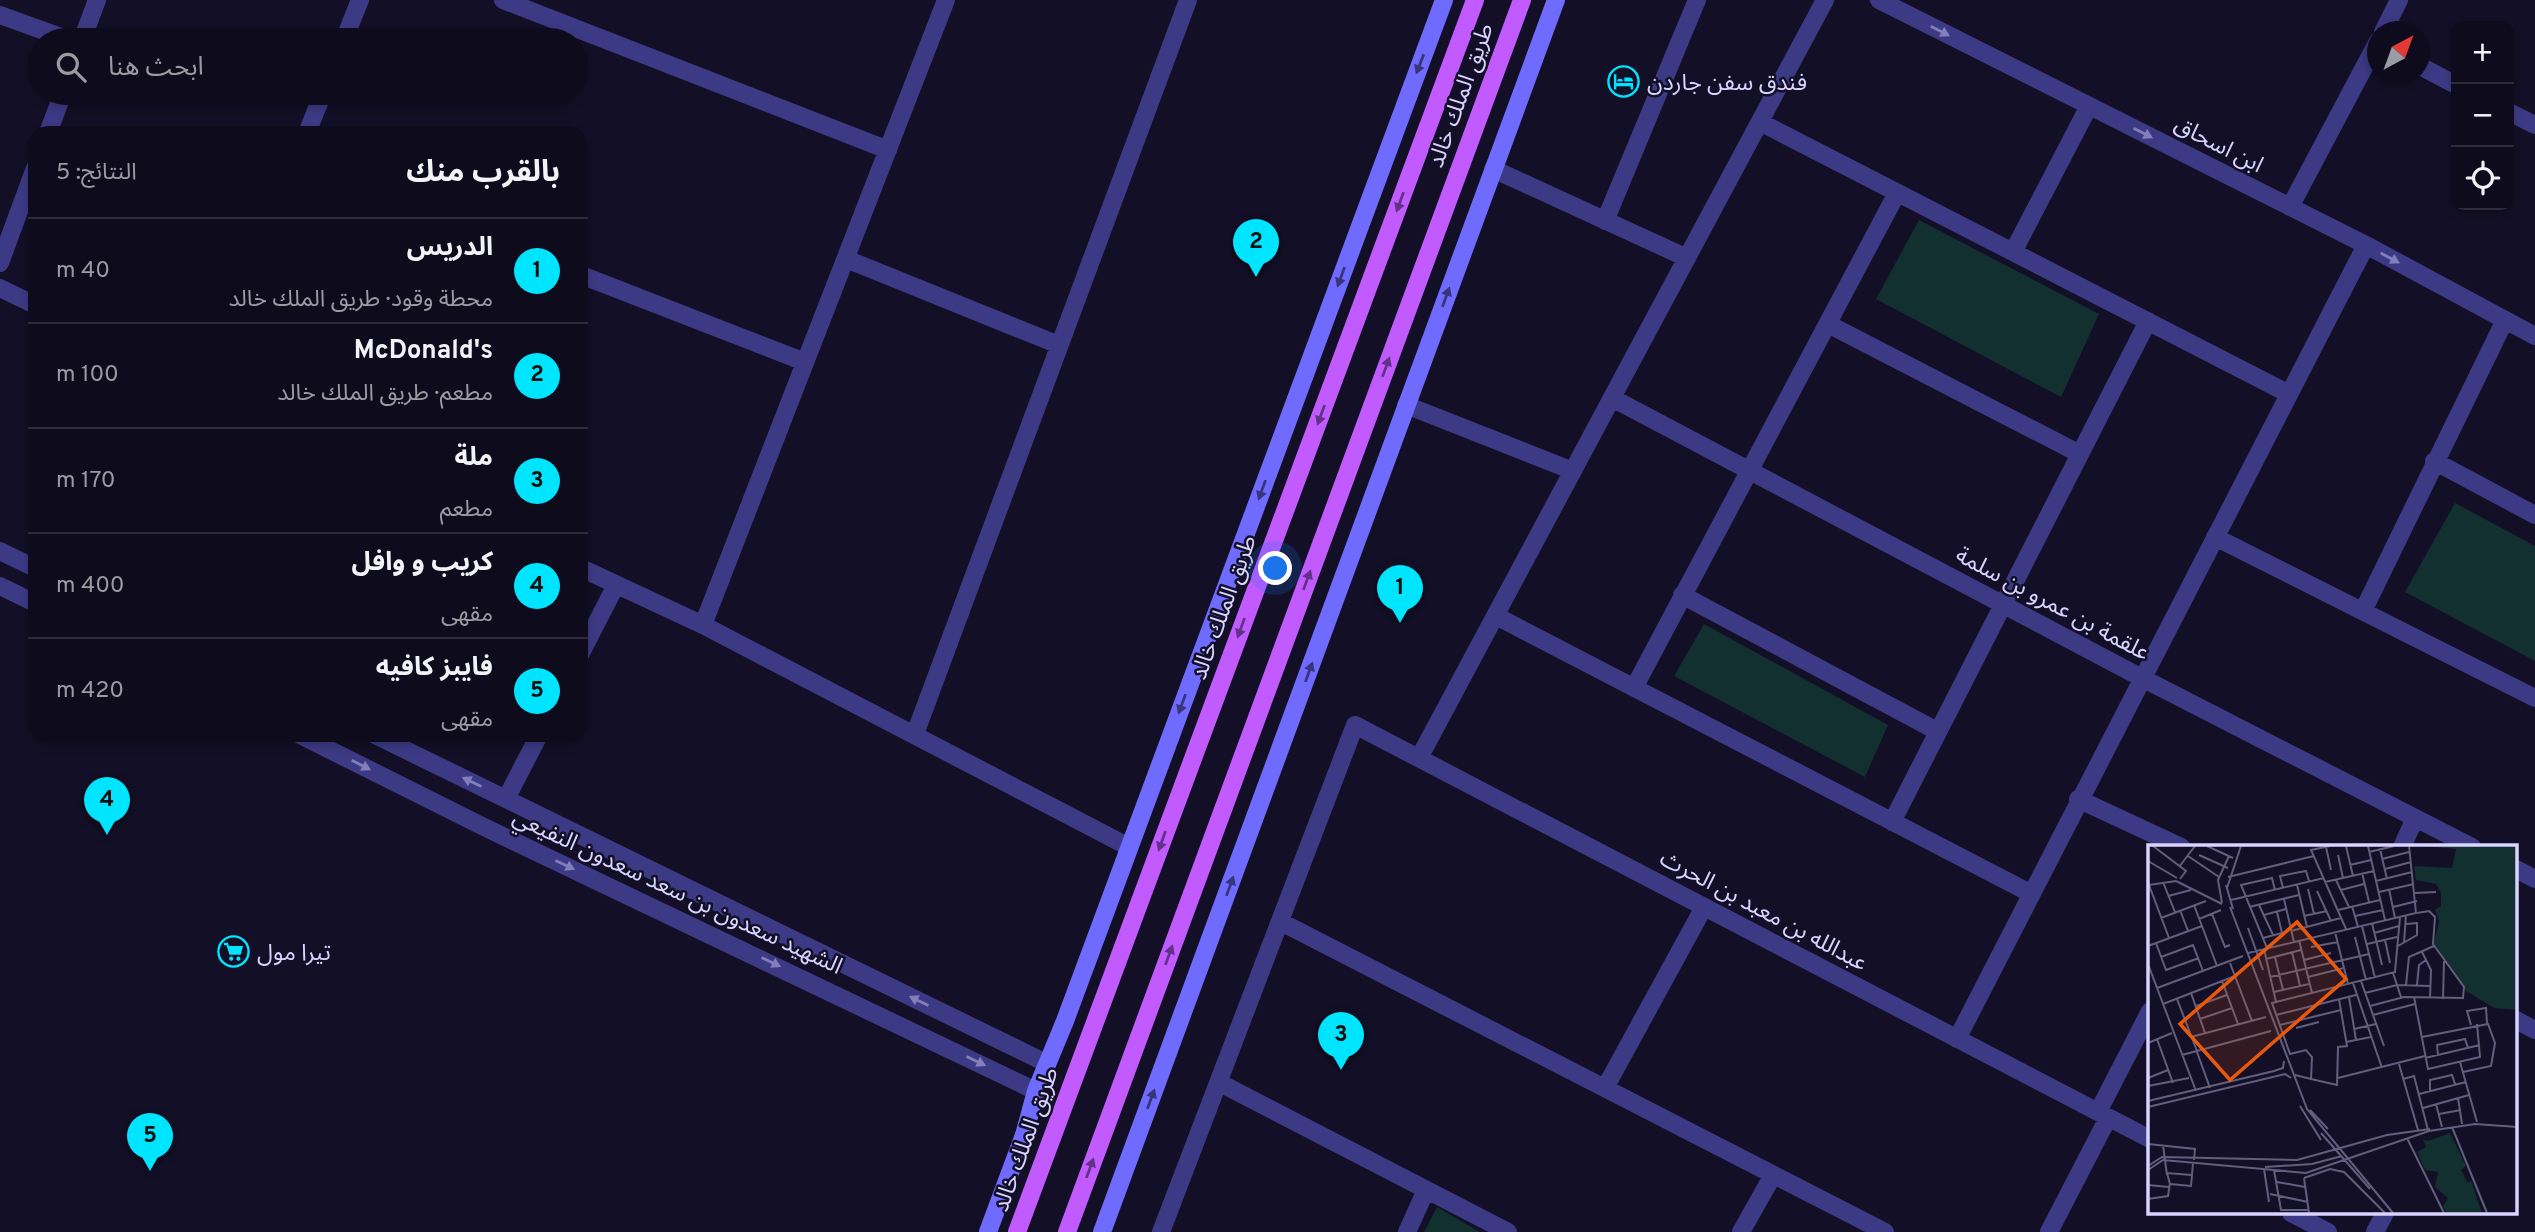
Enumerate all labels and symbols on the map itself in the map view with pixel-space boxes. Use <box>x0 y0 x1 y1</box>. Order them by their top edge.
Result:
street label: طريق الملك خالد <box>1423 20 1502 172</box>
north arrow <box>2367 21 2430 84</box>
one-way arrow <box>1930 25 1950 36</box>
one-way arrow <box>1415 53 1426 74</box>
hotel icon: فندق سفن جاردن <box>1607 65 1641 99</box>
place label: فندق سفن جاردن <box>1647 70 1807 99</box>
street label: ابن اسحاق <box>2168 111 2267 181</box>
one-way arrow <box>2133 127 2153 138</box>
one-way arrow <box>1394 191 1405 212</box>
pin: 2 <box>1233 219 1279 277</box>
one-way arrow <box>2380 251 2400 263</box>
one-way arrow <box>1335 267 1346 288</box>
one-way arrow <box>1440 287 1451 308</box>
one-way arrow <box>1381 356 1392 377</box>
one-way arrow <box>1315 405 1326 426</box>
one-way arrow <box>1256 480 1267 501</box>
street label: طريق الملك خالد <box>1186 532 1265 684</box>
street label: علقمة بن عمرو بن سلمة <box>1950 542 2154 669</box>
your location <box>1258 551 1292 585</box>
pin: 1 <box>1377 565 1423 623</box>
one-way arrow <box>1302 570 1313 591</box>
one-way arrow <box>1236 618 1247 639</box>
one-way arrow <box>1303 662 1314 683</box>
one-way arrow <box>1177 693 1188 714</box>
one-way arrow <box>351 760 371 771</box>
pin: 4 <box>84 777 130 835</box>
one-way arrow <box>462 777 482 788</box>
street label: الشهيد سعدون بن سعد سعدون النفيعي <box>507 804 846 983</box>
one-way arrow <box>1156 831 1167 852</box>
street label: عبدالله بن معبد بن الحرث <box>1654 845 1872 979</box>
inset map <box>2148 845 2518 1214</box>
one-way arrow <box>555 859 575 871</box>
one-way arrow <box>1225 875 1236 896</box>
supermarket icon: تيرا مول <box>217 935 251 969</box>
place label: تيرا مول <box>257 940 331 969</box>
one-way arrow <box>1164 944 1175 965</box>
one-way arrow <box>761 956 781 968</box>
one-way arrow <box>909 995 929 1007</box>
pin: 3 <box>1318 1012 1364 1070</box>
one-way arrow <box>966 1055 986 1066</box>
street label: طريق الملك خالد <box>988 1064 1067 1216</box>
one-way arrow <box>1146 1089 1157 1110</box>
pin: 5 <box>127 1113 173 1171</box>
one-way arrow <box>1085 1157 1096 1178</box>

